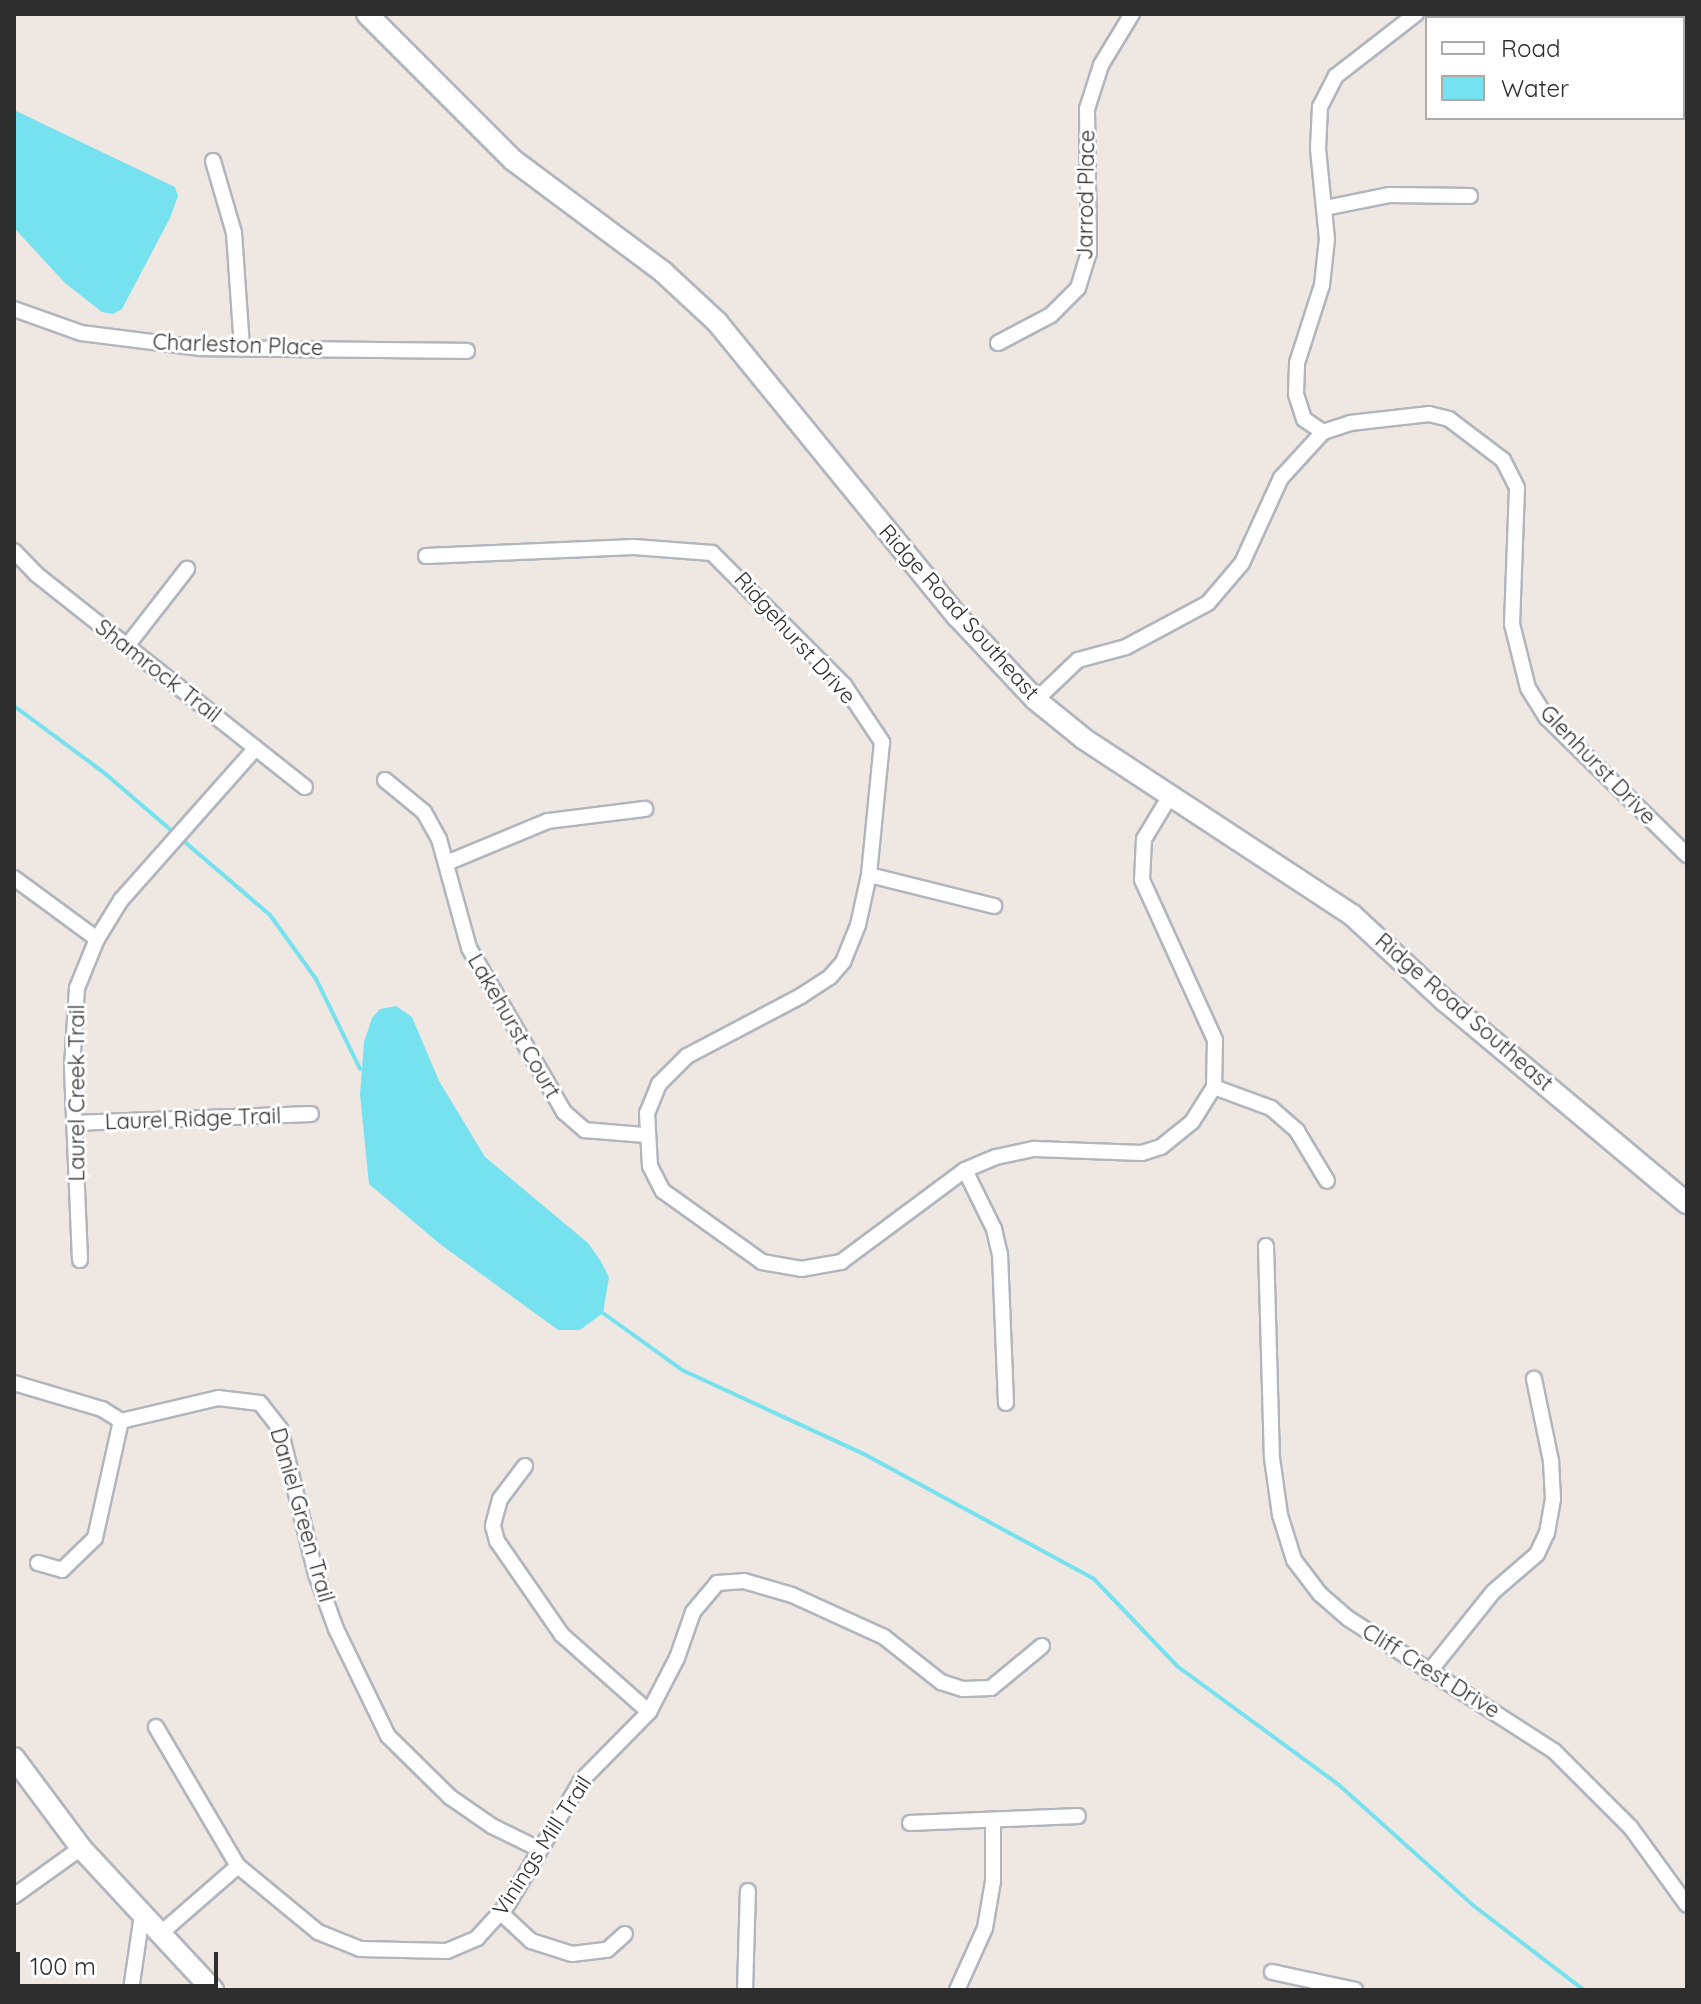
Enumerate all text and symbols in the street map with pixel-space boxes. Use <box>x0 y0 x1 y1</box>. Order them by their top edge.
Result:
legend <box>1425 16 1685 120</box>
text: Road <box>1501 33 1561 63</box>
text: Water <box>1501 73 1569 103</box>
street label: Jarrod Place <box>1072 130 1100 260</box>
street label: Charleston Place <box>152 329 324 361</box>
street label: Ridge Road Southeast <box>873 519 1045 705</box>
street label: Ridgehurst Drive <box>729 566 861 710</box>
street label: Shamrock Trail <box>90 614 226 728</box>
street label: Glenhurst Drive <box>1534 700 1662 830</box>
street label: Ridge Road Southeast <box>1370 928 1558 1096</box>
street label: Lakehurst Court <box>462 949 566 1103</box>
street label: Laurel Creek Trail <box>64 1004 90 1182</box>
street label: Laurel Ridge Trail <box>104 1103 282 1135</box>
street label: Daniel Green Trail <box>264 1425 340 1605</box>
street label: Cliff Crest Drive <box>1357 1618 1505 1724</box>
street label: Vinings Mill Trail <box>487 1771 597 1921</box>
scale bar <box>20 1936 222 1986</box>
text: 100 m <box>30 1951 96 1981</box>

